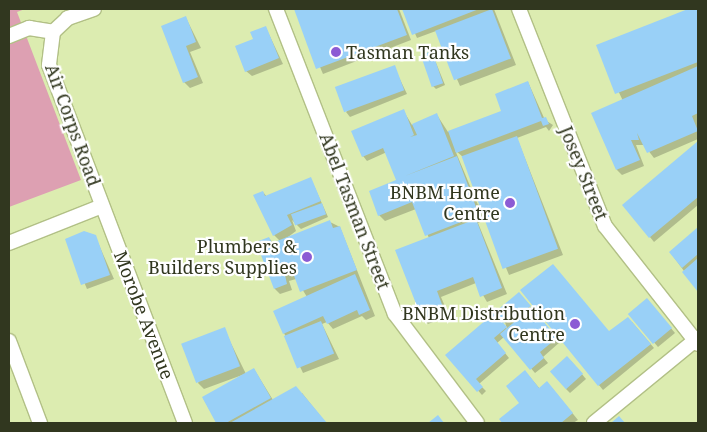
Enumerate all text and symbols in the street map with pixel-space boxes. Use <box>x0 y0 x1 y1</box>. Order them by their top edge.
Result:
place label: Tasman Tanks <box>346 41 469 63</box>
marker: Tasman Tanks <box>330 46 342 58</box>
street label: Air Corps Road <box>41 61 105 189</box>
street label: Josey Street <box>555 123 613 223</box>
street label: Abel Tasman Street <box>315 130 395 292</box>
place label: BNBM Home Centre <box>390 182 500 224</box>
marker: BNBM Home Centre <box>504 197 516 209</box>
place label: Plumbers & Builders Supplies <box>148 236 297 278</box>
street label: Morobe Avenue <box>110 248 178 382</box>
marker: Plumbers & Builders Supplies <box>301 251 313 263</box>
place label: BNBM Distribution Centre <box>402 303 565 346</box>
marker: BNBM Distribution Centre <box>569 318 581 330</box>

